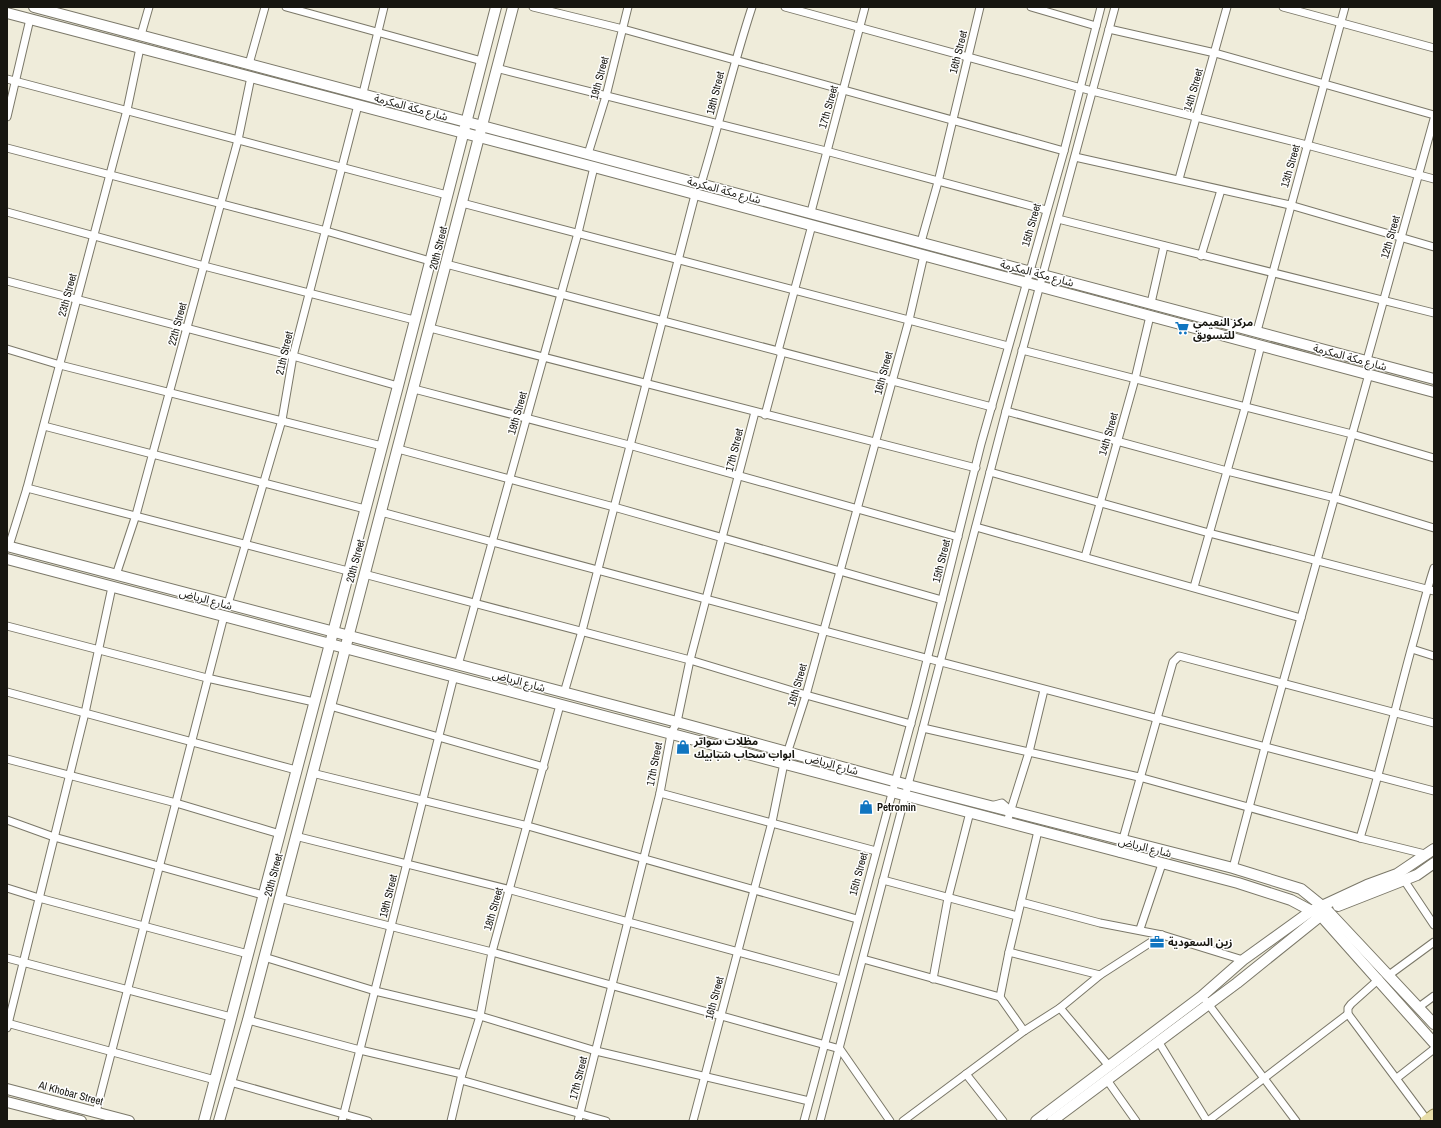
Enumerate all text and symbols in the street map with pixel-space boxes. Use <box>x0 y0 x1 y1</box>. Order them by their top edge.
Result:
street label: 16th Street <box>946 28 970 75</box>
street label: 19th Street <box>587 54 612 101</box>
street label: 14th Street <box>1180 66 1206 113</box>
street label: 18th Street <box>703 69 727 116</box>
street label: 17th Street <box>815 83 841 130</box>
street label: شارع مكة المكرمة <box>372 90 450 125</box>
street label: 13th Street <box>1277 142 1303 189</box>
street label: شارع مكة المكرمة <box>685 173 763 208</box>
street label: 15th Street <box>1018 201 1044 248</box>
street label: 12th Street <box>1377 213 1403 260</box>
street label: 20th Street <box>426 224 450 271</box>
street label: شارع مكة المكرمة <box>998 256 1076 291</box>
street label: 23th Street <box>55 271 80 318</box>
street label: 22th Street <box>165 300 190 347</box>
place label: مركز النعيمي للتسويق <box>1193 315 1253 342</box>
supermarket icon: مركز النعيمي للتسويق <box>1174 320 1190 336</box>
street label: 21th Street <box>272 329 296 376</box>
street label: شارع مكة المكرمة <box>1311 340 1389 375</box>
street label: 16th Street <box>871 349 896 396</box>
street label: 19th Street <box>504 389 530 436</box>
street label: 14th Street <box>1095 410 1121 457</box>
street label: 17th Street <box>722 426 746 473</box>
street label: 20th Street <box>343 537 368 584</box>
street label: 15th Street <box>929 537 953 584</box>
street label: شارع الرياض <box>178 585 234 614</box>
street label: 16th Street <box>784 661 810 708</box>
street label: شارع الرياض <box>491 667 547 696</box>
place label: مظلات سواتر ابواب سحاب شبابيك <box>693 734 795 761</box>
shop icon: مظلات سواتر ابواب سحاب شبابيك <box>675 739 691 755</box>
street label: 17th Street <box>643 741 665 787</box>
street label: شارع الرياض <box>804 750 860 779</box>
shop icon: Petromin <box>858 799 874 815</box>
place label: Petromin <box>877 800 916 814</box>
street label: شارع الرياض <box>1117 834 1173 861</box>
street label: 15th Street <box>846 850 871 897</box>
street label: 20th Street <box>261 851 286 898</box>
street label: 19th Street <box>376 872 400 919</box>
street label: 18th Street <box>480 885 506 932</box>
office icon: زين السعودية <box>1149 934 1165 950</box>
place label: زين السعودية <box>1168 935 1233 949</box>
street label: 16th Street <box>702 974 727 1021</box>
street label: 17th Street <box>566 1054 590 1101</box>
street label: Al Khobar Street <box>36 1077 105 1108</box>

